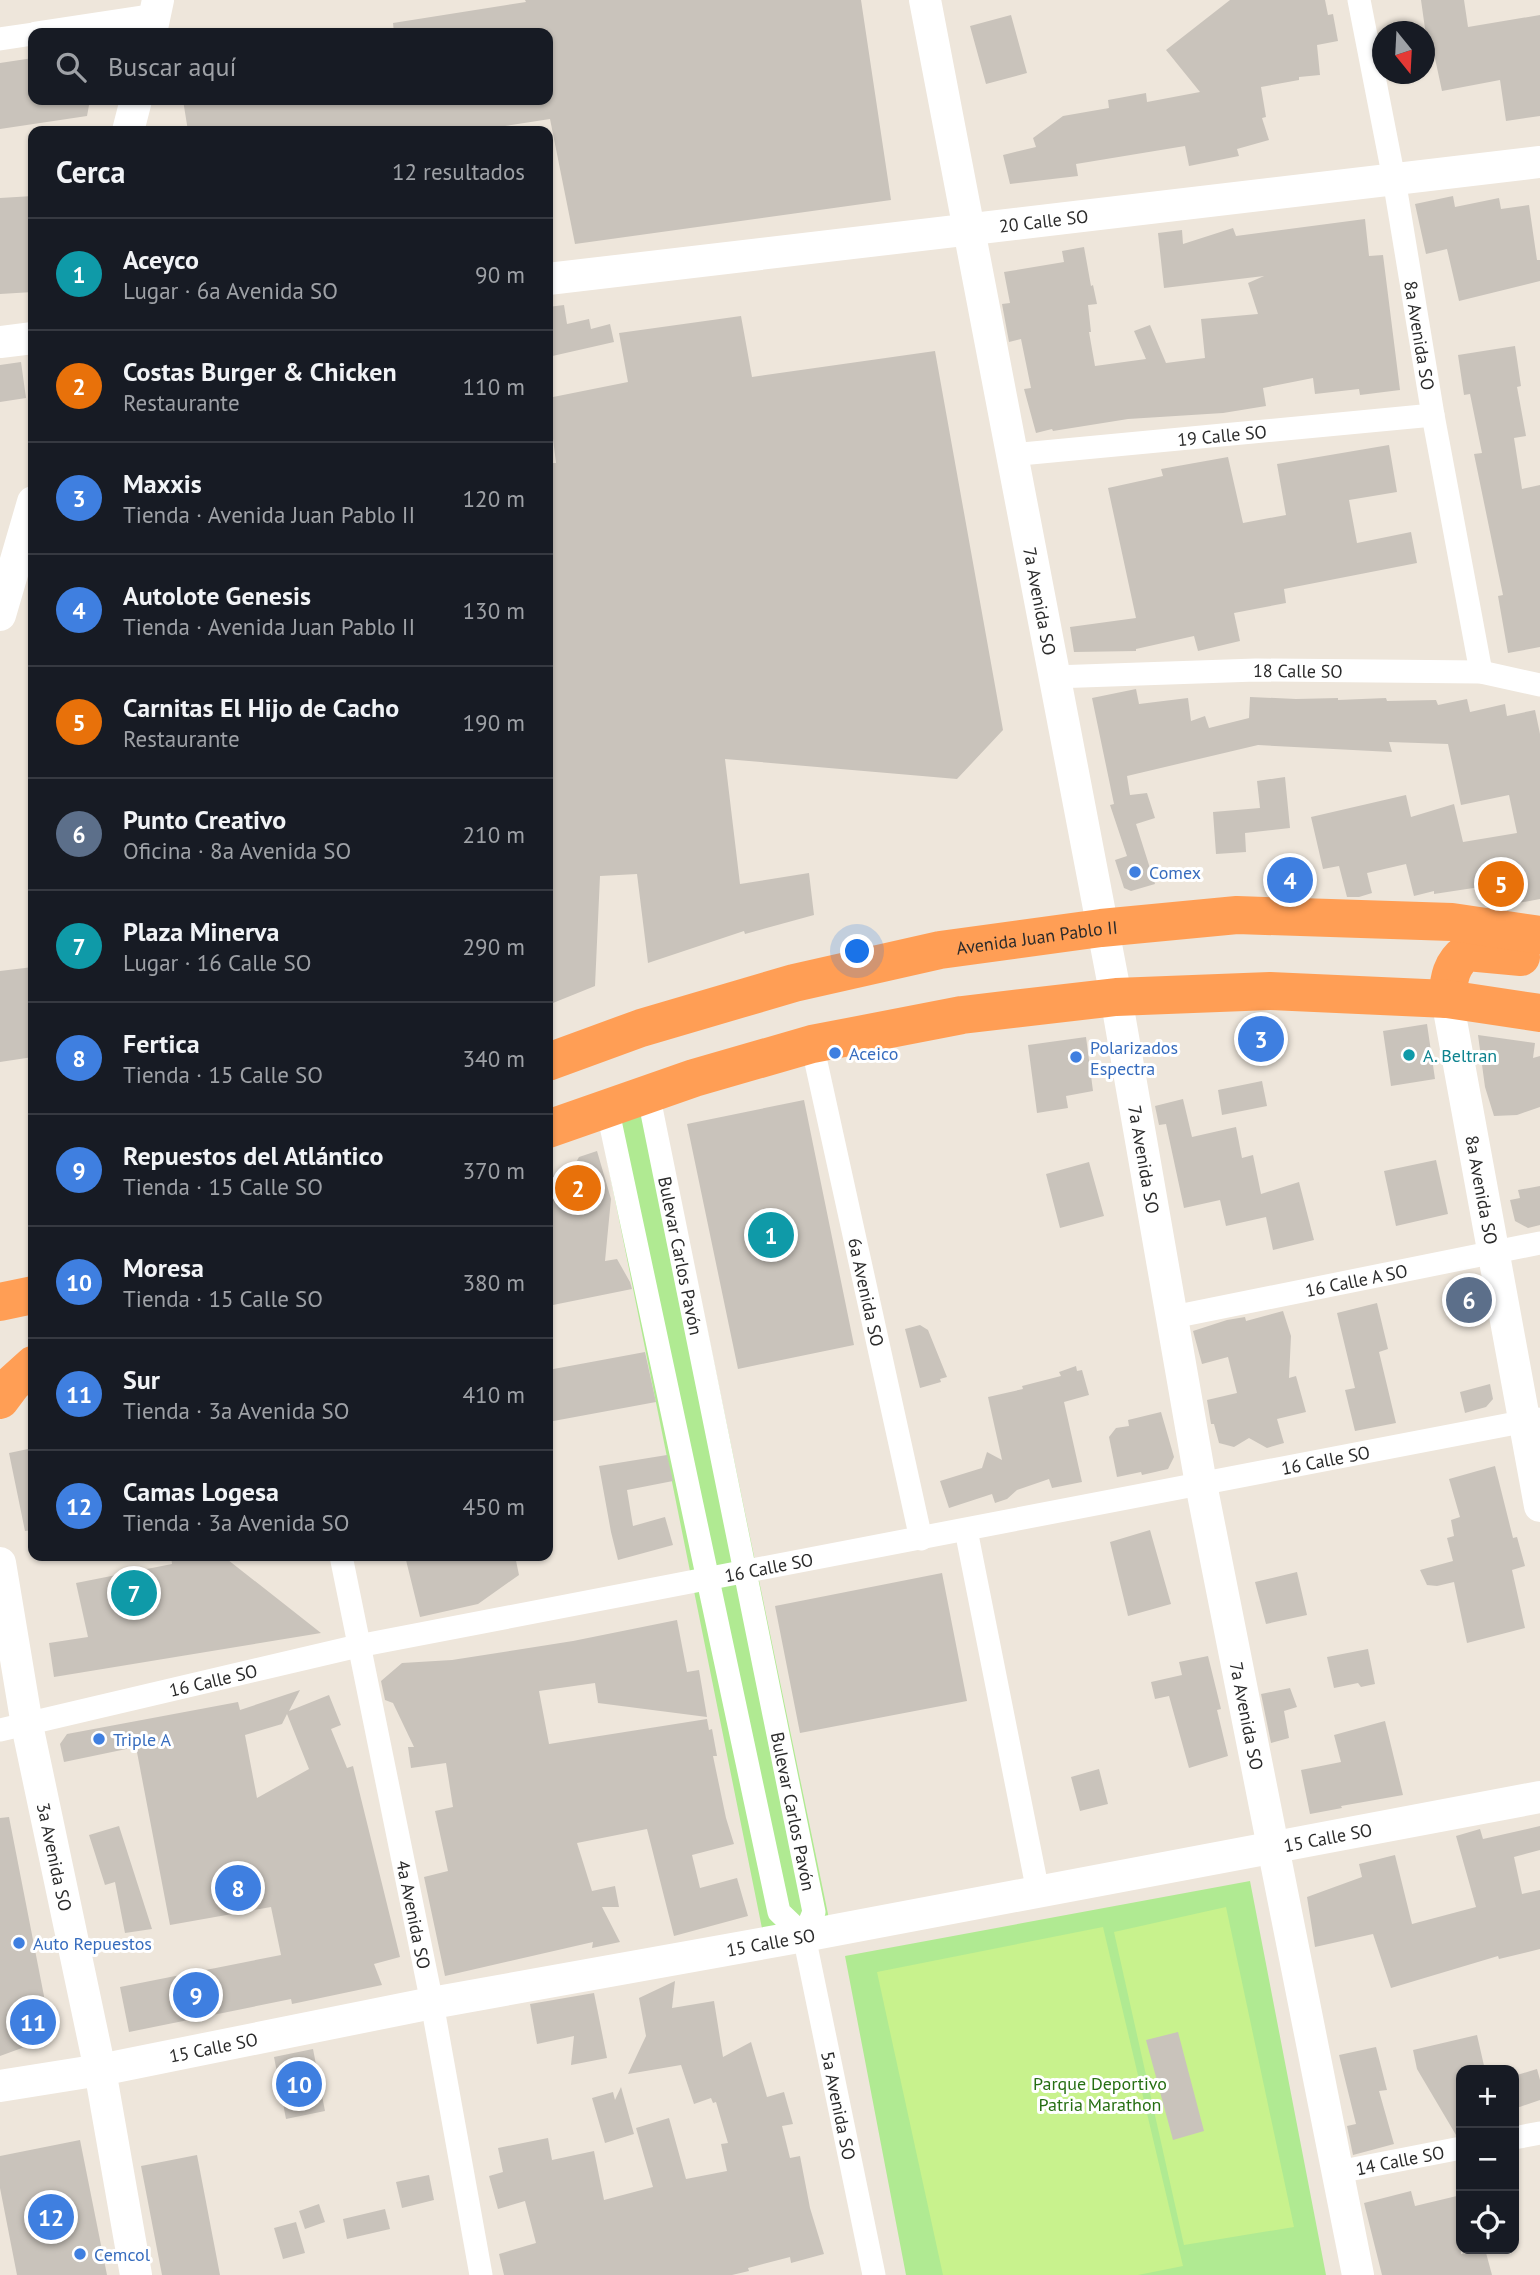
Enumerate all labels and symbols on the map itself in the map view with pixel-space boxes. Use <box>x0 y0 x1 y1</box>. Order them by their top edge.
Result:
north arrow <box>1372 21 1435 84</box>
street label: 20 Calle SO <box>998 204 1089 237</box>
street label: 8a Avenida SO <box>1400 279 1440 392</box>
street label: 19 Calle SO <box>1176 419 1268 451</box>
street label: 7a Avenida SO <box>1019 545 1062 657</box>
street label: 18 Calle SO <box>1253 658 1343 682</box>
pin: 4 <box>1267 854 1313 906</box>
pin: 5 <box>1478 858 1524 910</box>
place label: Comex <box>1149 861 1201 884</box>
marker: Comex <box>1127 864 1143 880</box>
street label: Avenida Juan Pablo II <box>955 915 1119 959</box>
your location <box>840 934 874 968</box>
pin: 3 <box>1238 1013 1284 1065</box>
place label: Polarizados Espectra <box>1090 1036 1178 1080</box>
place label: Aceico <box>849 1042 898 1065</box>
place label: A. Beltran <box>1423 1044 1497 1067</box>
marker: Aceico <box>827 1045 843 1061</box>
marker: A. Beltran <box>1401 1047 1417 1063</box>
marker: Polarizados Espectra <box>1068 1049 1084 1065</box>
street label: 7a Avenida SO <box>1124 1103 1165 1215</box>
street label: 8a Avenida SO <box>1461 1133 1503 1246</box>
pin: 2 <box>555 1162 601 1214</box>
street label: Bulevar Carlos Pavón <box>654 1174 708 1337</box>
pin: 1 <box>748 1209 794 1261</box>
street label: 6a Avenida SO <box>844 1236 890 1349</box>
street label: 16 Calle A SO <box>1303 1259 1409 1302</box>
pin: 6 <box>1446 1274 1492 1326</box>
street label: 16 Calle SO <box>1279 1440 1372 1479</box>
street label: 16 Calle SO <box>723 1547 815 1587</box>
pin: 7 <box>111 1567 157 1619</box>
street label: 16 Calle SO <box>167 1659 260 1701</box>
street label: 7a Avenida SO <box>1225 1660 1269 1772</box>
place label: Triple A <box>113 1728 171 1751</box>
street label: Bulevar Carlos Pavón <box>766 1730 821 1893</box>
marker: Triple A <box>91 1731 107 1747</box>
street label: 3a Avenida SO <box>32 1800 78 1913</box>
street label: 15 Calle SO <box>1282 1817 1374 1857</box>
street label: 4a Avenida SO <box>392 1858 436 1971</box>
pin: 8 <box>215 1862 261 1914</box>
street label: 15 Calle SO <box>724 1923 817 1961</box>
place label: Auto Repuestos <box>33 1932 152 1955</box>
marker: Auto Repuestos <box>11 1935 27 1951</box>
pin: 9 <box>173 1969 219 2021</box>
pin: 11 <box>10 1996 56 2048</box>
street label: 15 Calle SO <box>167 2027 260 2067</box>
street label: 5a Avenida SO <box>817 2049 861 2162</box>
pin: 10 <box>276 2058 322 2110</box>
park label: Parque Deportivo Patria Marathon <box>1033 2072 1167 2116</box>
street label: 14 Calle SO <box>1354 2140 1446 2180</box>
pin: 12 <box>28 2191 74 2243</box>
place label: Cemcol <box>94 2243 151 2266</box>
marker: Cemcol <box>72 2246 88 2262</box>

